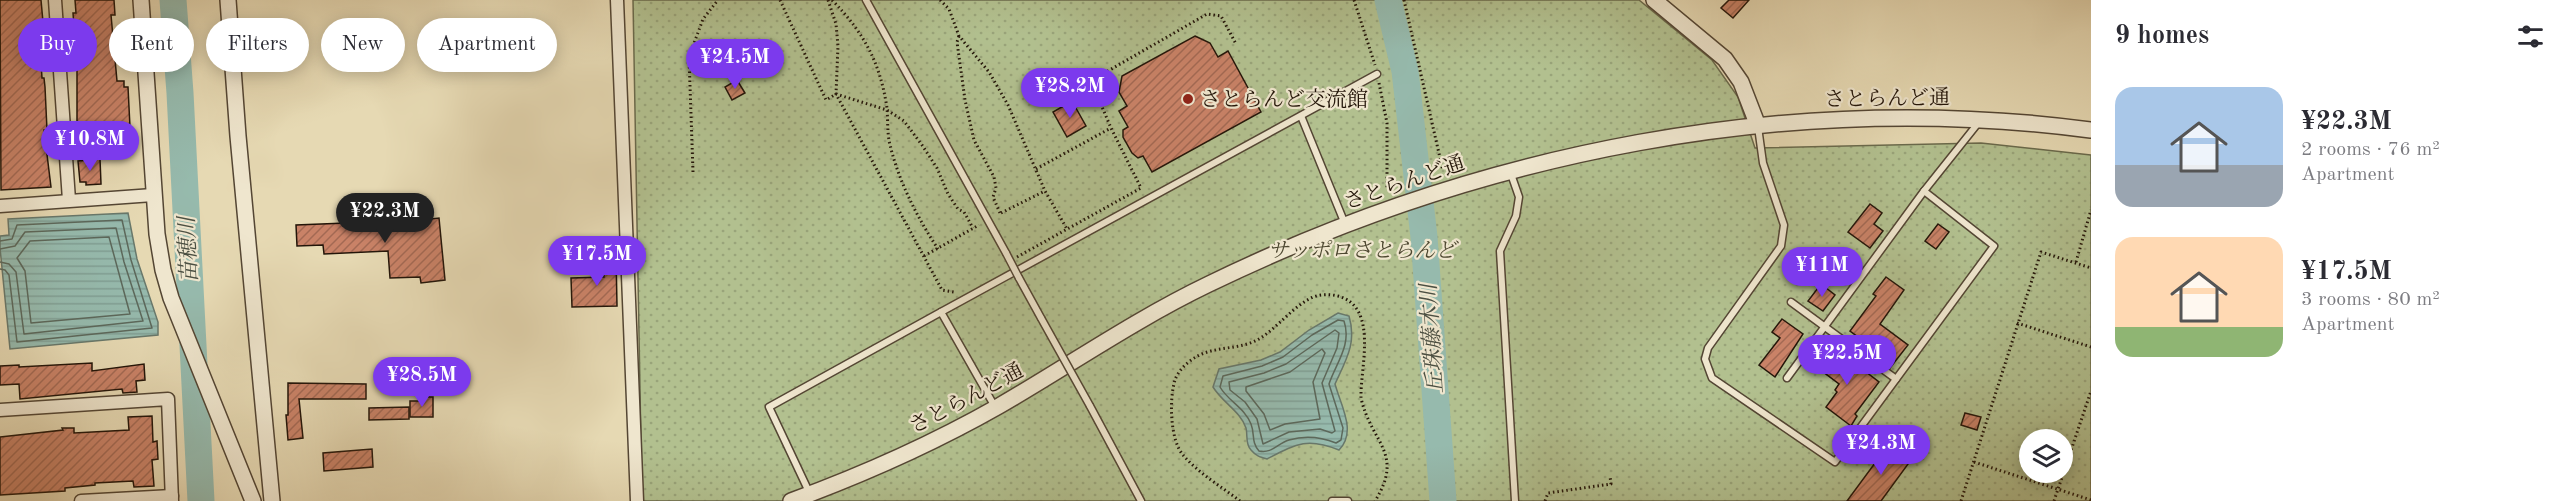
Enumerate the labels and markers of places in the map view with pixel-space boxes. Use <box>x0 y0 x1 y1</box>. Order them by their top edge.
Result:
pin: ¥24.5M <box>686 39 784 90</box>
pin: ¥28.2M <box>1021 68 1119 119</box>
place label: さとらんど交流館 <box>1200 88 1368 111</box>
marker: さとらんど交流館 <box>1181 92 1195 106</box>
pin: ¥10.8M <box>41 121 139 172</box>
pin: ¥22.3M <box>336 193 434 244</box>
pin: ¥17.5M <box>548 236 646 287</box>
pin: ¥11M <box>1786 247 1858 298</box>
pin: ¥22.5M <box>1798 335 1896 386</box>
pin: ¥28.5M <box>373 357 471 408</box>
pin: ¥24.3M <box>1832 425 1930 476</box>

